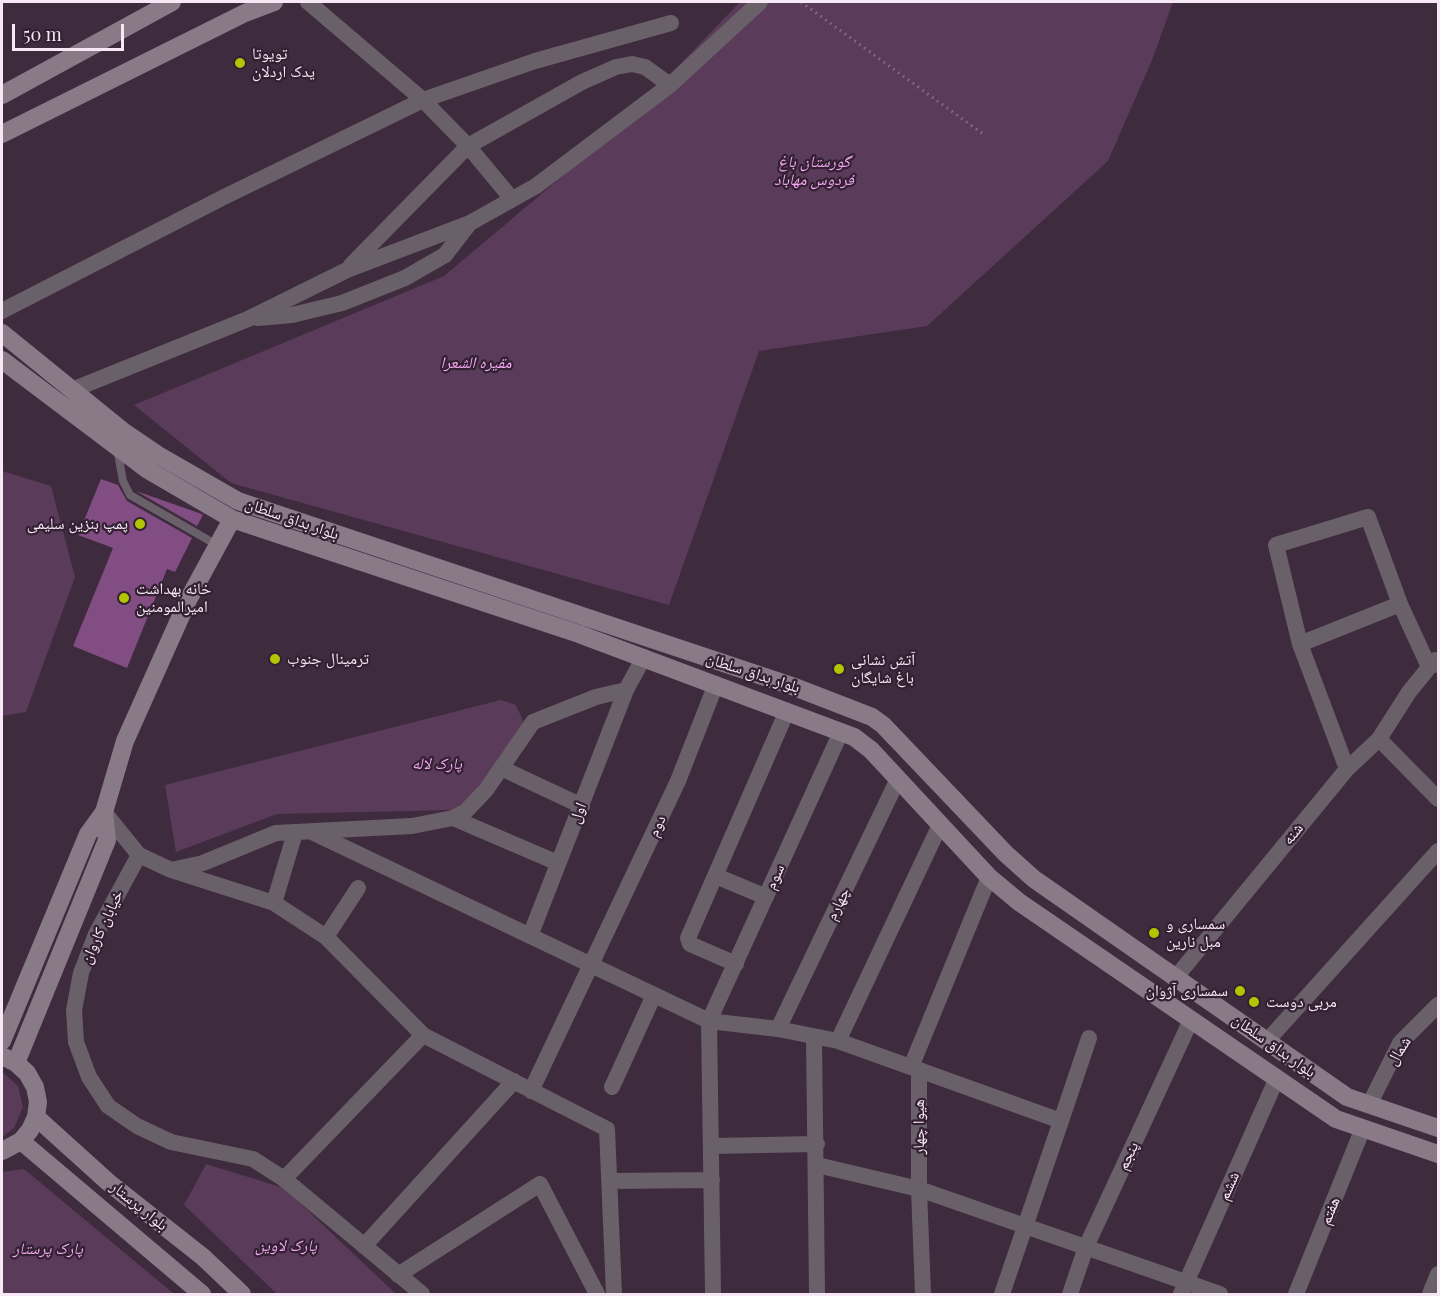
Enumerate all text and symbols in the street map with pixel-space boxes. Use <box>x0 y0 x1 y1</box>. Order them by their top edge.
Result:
scale bar <box>15 12 128 50</box>
text: 50 m <box>23 22 62 46</box>
place label: تویوتا یدک اردلان <box>252 44 315 82</box>
marker: تویوتا یدک اردلان <box>233 56 247 70</box>
park label: گورستان باغ فردوس مهاباد <box>774 152 854 190</box>
park label: مقیره الشعرا <box>441 353 511 373</box>
street label: بلوار بداق سلطان <box>243 494 341 544</box>
place label: پمپ بنزین سلیمی <box>27 514 128 534</box>
marker: پمپ بنزین سلیمی <box>133 517 147 531</box>
place label: خانه بهداشت امیرالمومنین <box>136 579 211 617</box>
marker: خانه بهداشت امیرالمومنین <box>117 591 131 605</box>
place label: ترمینال جنوب <box>287 649 369 669</box>
street label: بلوار بداق سلطان <box>704 649 802 697</box>
place label: آتش نشانی باغ شایگان <box>851 650 915 688</box>
marker: ترمینال جنوب <box>268 652 282 666</box>
marker: آتش نشانی باغ شایگان <box>832 662 846 676</box>
park label: پارک لاله <box>412 754 462 774</box>
street label: اول <box>565 800 591 826</box>
street label: دوم <box>644 812 670 840</box>
street label: شنه <box>1278 819 1308 849</box>
street label: سوم <box>761 861 789 893</box>
street label: چهارم <box>822 884 854 924</box>
street label: خیابان کاروان <box>77 887 127 967</box>
place label: سمساری و مبل نارین <box>1166 914 1225 952</box>
marker: سمساری و مبل نارین <box>1147 926 1161 940</box>
place label: سمساری آژوان <box>1146 981 1228 1001</box>
marker: سمساری آژوان <box>1233 984 1247 998</box>
place label: مربی دوست <box>1266 992 1337 1012</box>
marker: مربی دوست <box>1247 995 1261 1009</box>
street label: بلوار بداق سلطان <box>1228 1010 1320 1082</box>
street label: شمال <box>1383 1033 1415 1069</box>
street label: هیوا چهار <box>909 1099 929 1155</box>
street label: پنجم <box>1113 1139 1143 1173</box>
street label: ششم <box>1214 1169 1244 1203</box>
street label: بلوار پرستار <box>106 1177 172 1235</box>
street label: هفتم <box>1316 1194 1344 1228</box>
park label: پارک لاوین <box>255 1236 317 1256</box>
park label: پارک پرستار <box>13 1239 83 1259</box>

